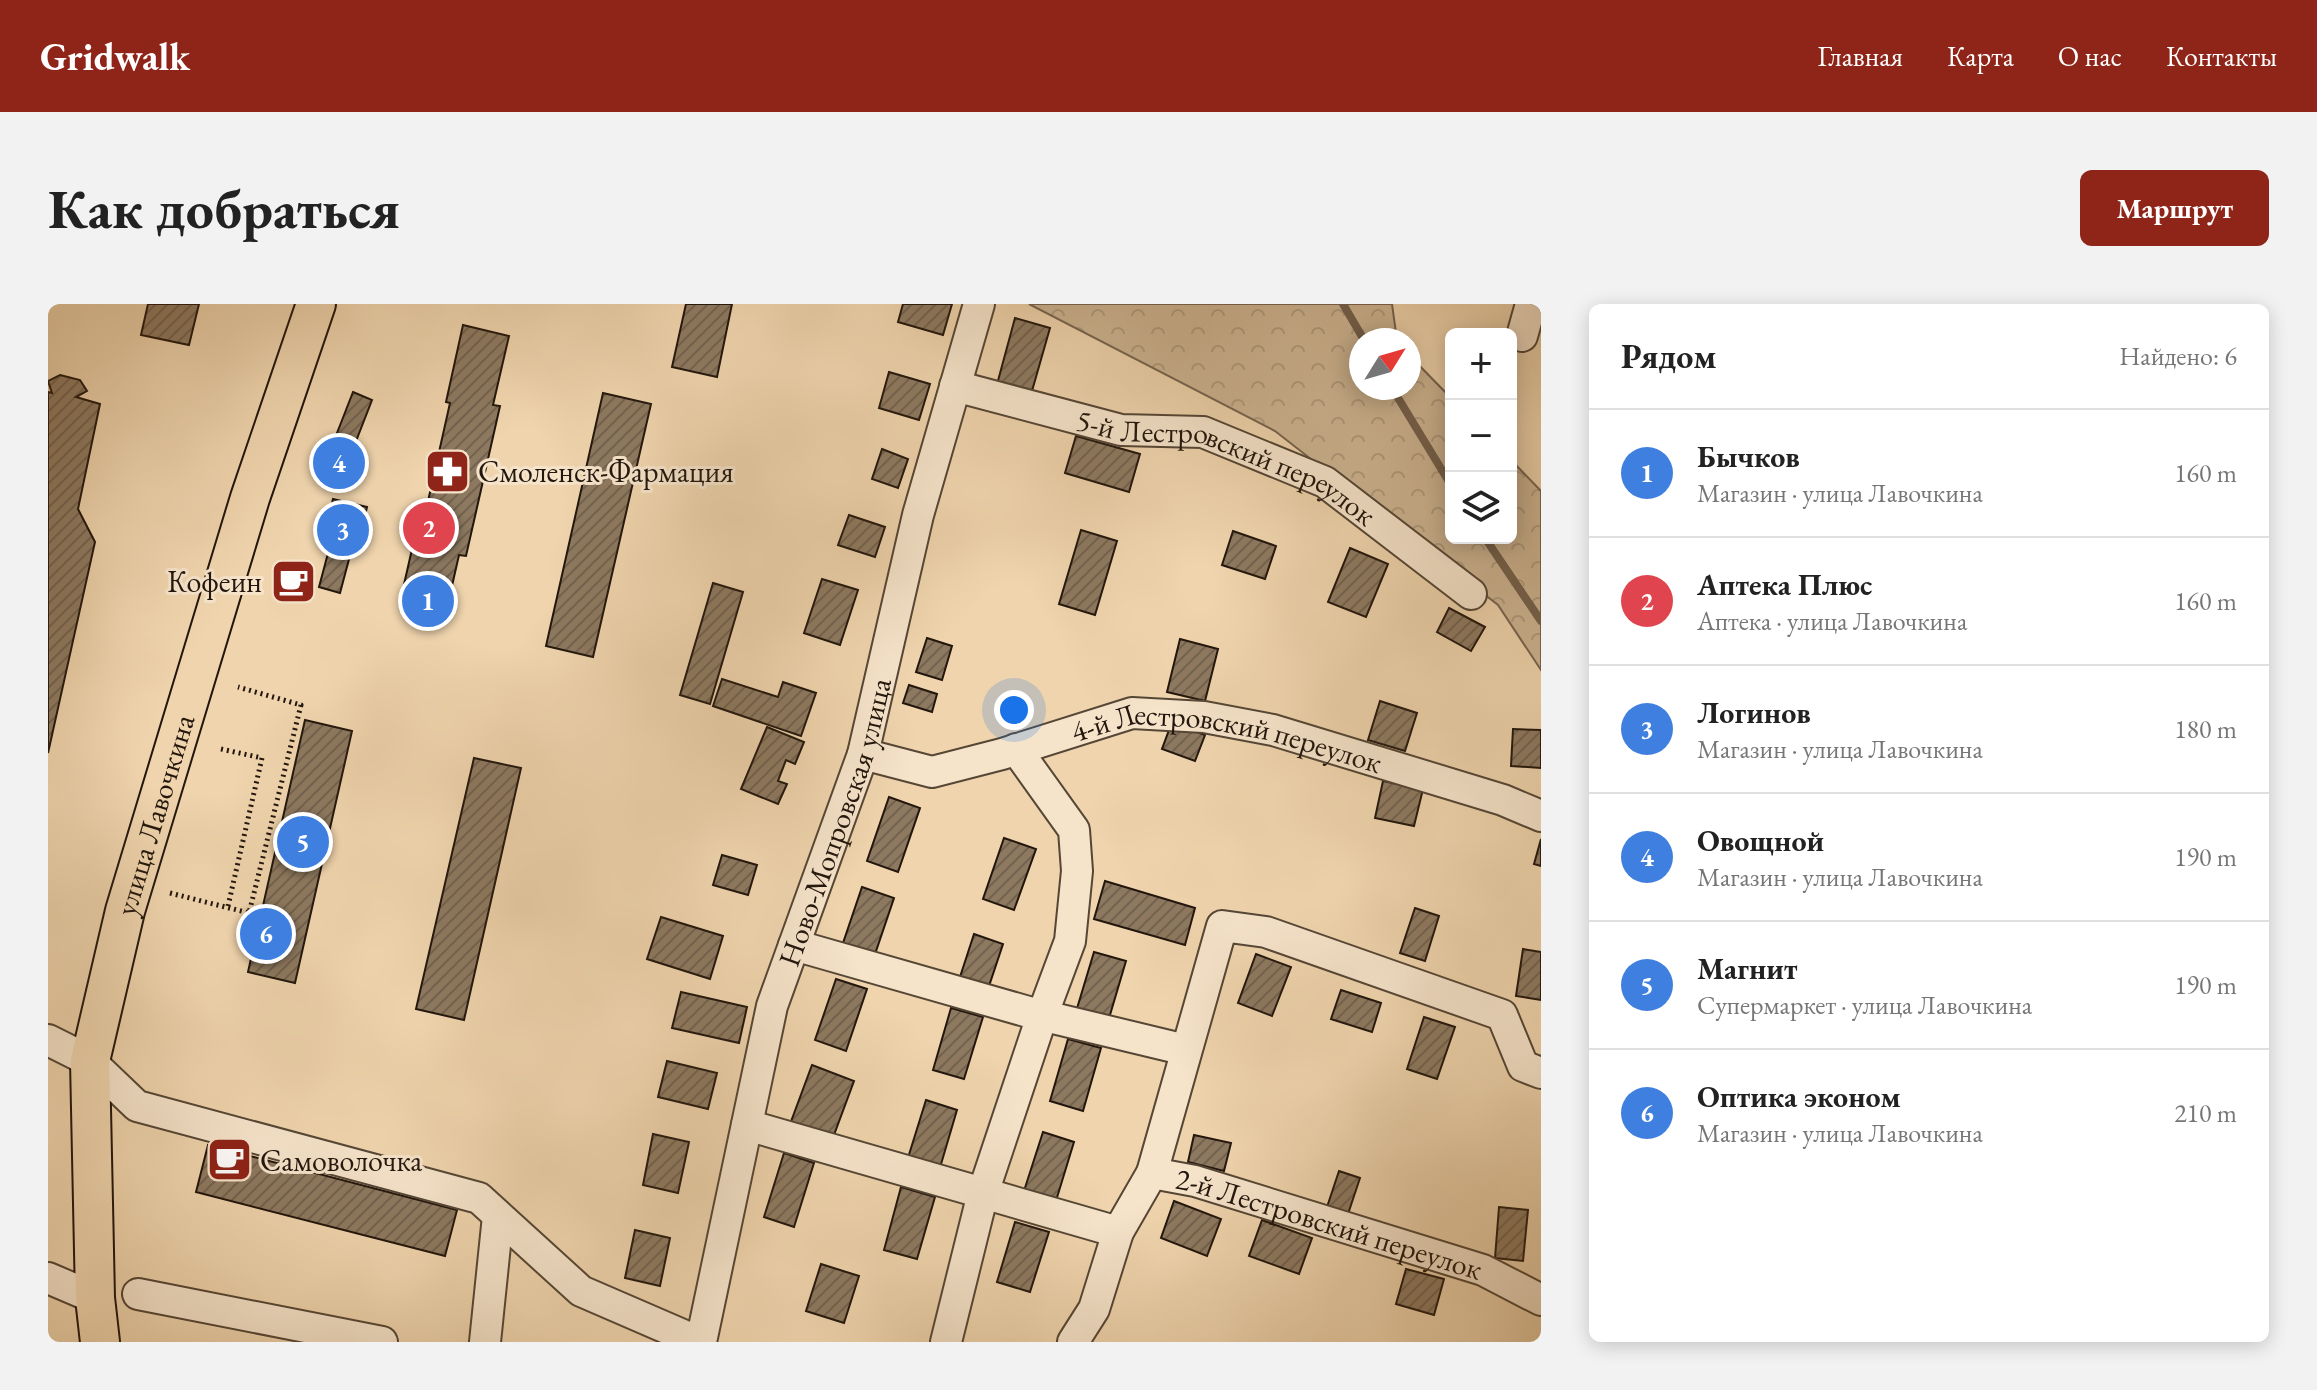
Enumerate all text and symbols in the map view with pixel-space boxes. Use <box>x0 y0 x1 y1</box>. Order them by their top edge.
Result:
text: Gridwalk <box>40 32 190 81</box>
text: Главная <box>1818 38 1903 74</box>
text: Карта <box>1947 38 2014 74</box>
text: О нас <box>2058 38 2122 74</box>
text: Контакты <box>2166 38 2277 74</box>
button: Маршрут <box>2080 170 2269 246</box>
text: Как добраться <box>48 172 400 245</box>
north arrow <box>1349 328 1421 400</box>
map controls <box>1445 328 1517 544</box>
button: + <box>1445 328 1517 400</box>
text: Рядом <box>1621 334 1716 378</box>
text: Найдено: 6 <box>2119 339 2237 373</box>
street label: 5-й Лестровский переулок <box>1072 400 1384 534</box>
button: − <box>1445 400 1517 472</box>
pin: 4 <box>313 433 365 493</box>
text: Бычков <box>1697 437 1800 476</box>
pharmacy icon: Смоленск-Фармация <box>423 447 471 495</box>
place label: Смоленск-Фармация <box>478 452 734 491</box>
text: 1 <box>1640 456 1654 490</box>
text: 160 m <box>2174 456 2237 490</box>
button: layers <box>1445 472 1517 544</box>
text: Магазин · улица Лавочкина <box>1697 476 1983 510</box>
pin: 2 <box>403 498 455 558</box>
pin: 3 <box>317 500 369 560</box>
cafe icon: Кофеин <box>269 557 317 605</box>
place label: Кофеин <box>167 562 262 601</box>
text: Аптека Плюс <box>1697 565 1872 604</box>
pin: 1 <box>402 571 454 631</box>
text: 2 <box>1640 584 1654 618</box>
text: 160 m <box>2174 584 2237 618</box>
text: Аптека · улица Лавочкина <box>1697 604 1967 638</box>
street label: Ново-Мопровская улица <box>769 674 899 971</box>
your location <box>994 690 1034 730</box>
text: Логинов <box>1697 693 1811 732</box>
street label: 4-й Лестровский переулок <box>1066 694 1387 782</box>
street label: улица Лавочкина <box>105 709 203 920</box>
text: 3 <box>1640 712 1654 746</box>
text: 180 m <box>2174 712 2237 746</box>
text: Магазин · улица Лавочкина <box>1697 732 1983 766</box>
pin: 5 <box>277 812 329 872</box>
text: Овощной <box>1697 821 1824 860</box>
text: 4 <box>1640 840 1654 874</box>
text: 190 m <box>2174 840 2237 874</box>
text: Магазин · улица Лавочкина <box>1697 860 1983 894</box>
pin: 6 <box>240 904 292 964</box>
text: Магнит <box>1697 949 1797 988</box>
text: 5 <box>1640 968 1654 1002</box>
text: 190 m <box>2174 968 2237 1002</box>
text: Супермаркет · улица Лавочкина <box>1697 988 2032 1022</box>
text: Оптика эконом <box>1697 1077 1901 1116</box>
text: 6 <box>1640 1096 1654 1130</box>
text: 210 m <box>2174 1096 2237 1130</box>
text: Магазин · улица Лавочкина <box>1697 1116 1983 1150</box>
cafe icon: Самоволочка <box>205 1136 253 1184</box>
place label: Самоволочка <box>260 1141 422 1180</box>
street label: 2-й Лестровский переулок <box>1173 1158 1487 1288</box>

